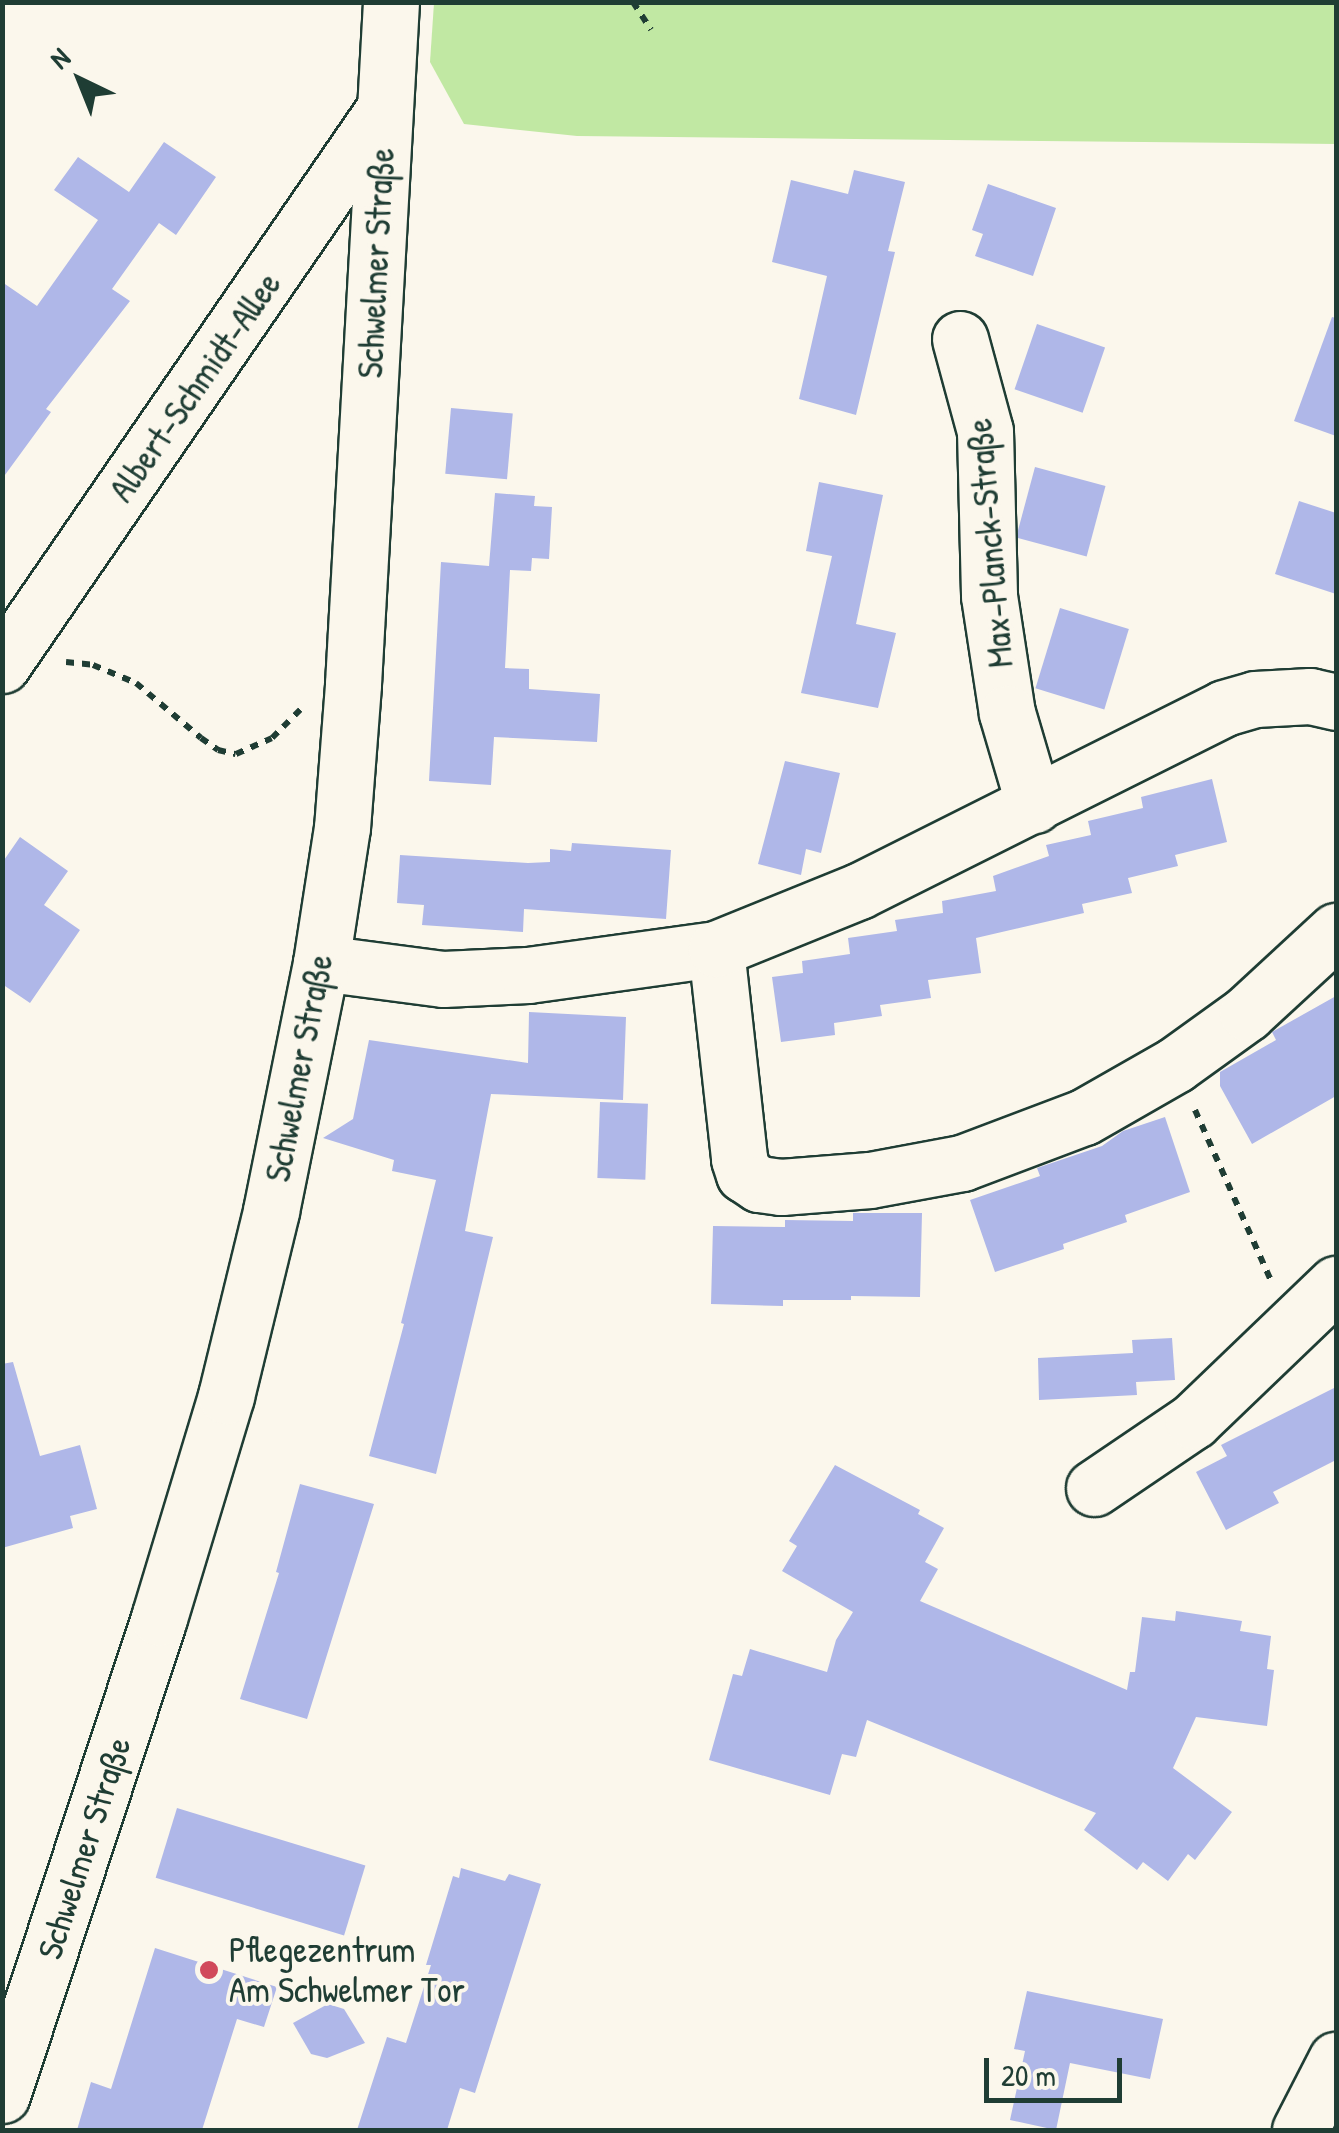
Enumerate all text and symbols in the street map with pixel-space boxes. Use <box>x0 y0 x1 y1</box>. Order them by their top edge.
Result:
north arrow <box>30 30 130 130</box>
text: N <box>41 39 78 77</box>
street label: Schwelmer Straße <box>349 147 403 379</box>
street label: Albert-Schmidt-Allee <box>100 264 290 510</box>
street label: Max-Planck-Straße <box>958 417 1022 669</box>
street label: Schwelmer Straße <box>256 951 342 1185</box>
street label: Schwelmer Straße <box>28 1732 140 1964</box>
place label: Pflegezentrum Am Schwelmer Tor <box>229 1929 465 2011</box>
marker: Pflegezentrum Am Schwelmer Tor <box>198 1959 220 1981</box>
scale bar <box>989 2038 1126 2100</box>
text: 20 m <box>1001 2055 1056 2095</box>

